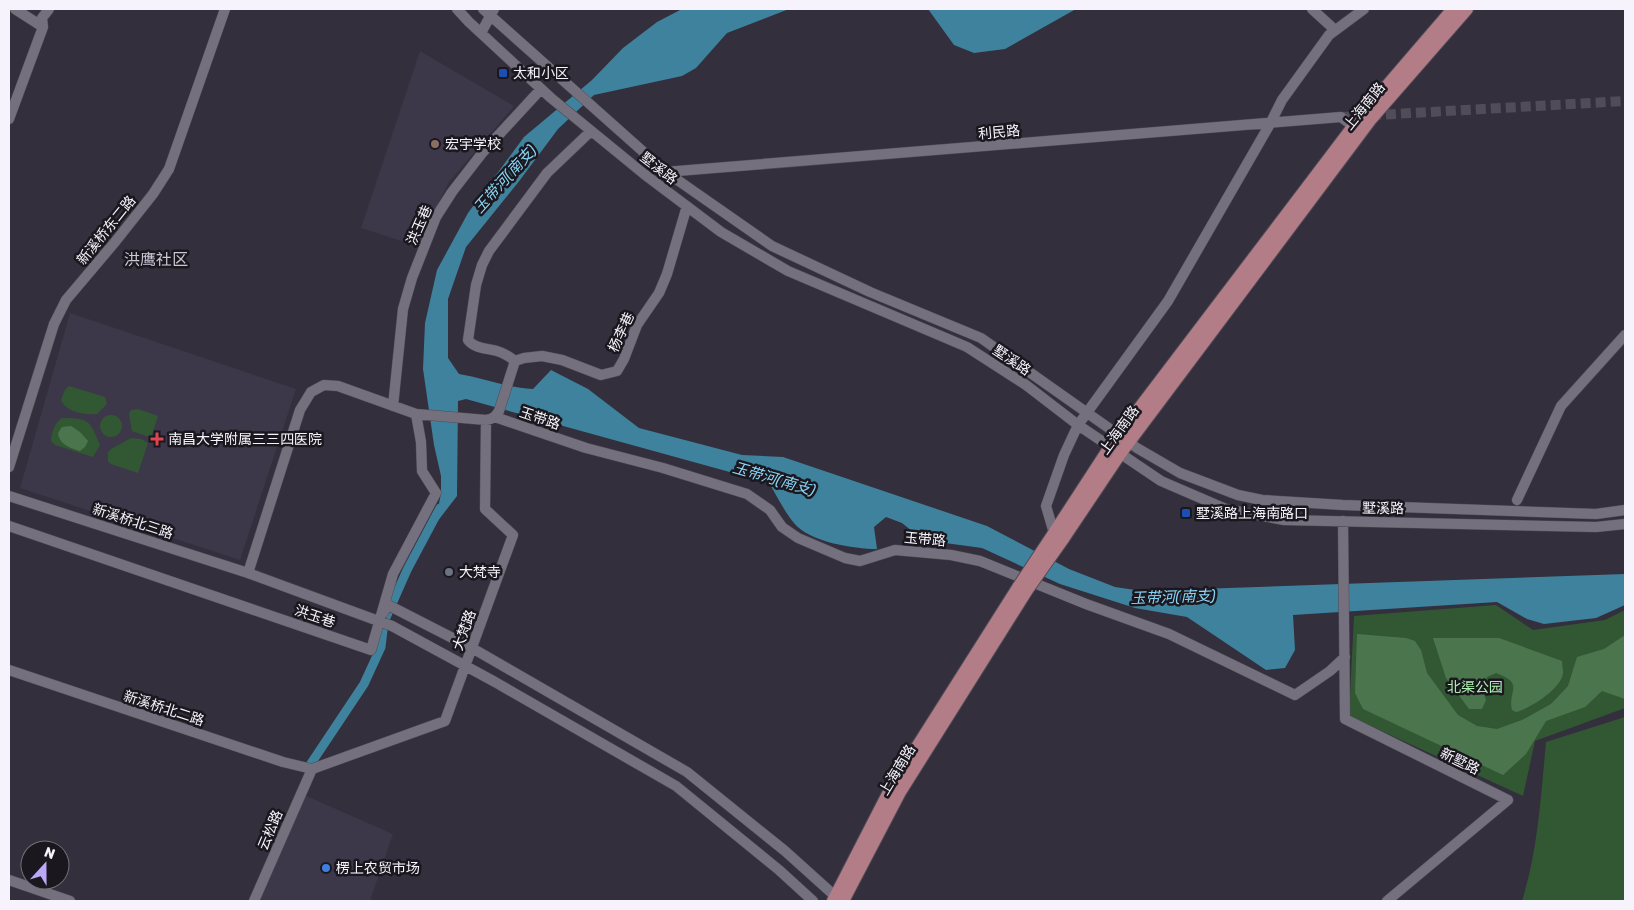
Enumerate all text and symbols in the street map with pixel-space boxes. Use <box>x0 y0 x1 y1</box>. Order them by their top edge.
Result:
place label: 太和小区 <box>513 65 569 82</box>
marker: 太和小区 <box>497 67 509 79</box>
street label: 上海南路 <box>1340 79 1389 133</box>
street label: 利民路 <box>977 122 1021 143</box>
place label: 宏宇学校 <box>445 136 501 153</box>
marker: 宏宇学校 <box>429 138 441 150</box>
water label: 玉带河(南支) <box>470 141 540 217</box>
street label: 墅溪路 <box>637 149 680 188</box>
street label: 新溪桥东二路 <box>73 192 139 268</box>
street label: 洪玉巷 <box>403 203 436 248</box>
district label: 洪鹰社区 <box>124 250 188 269</box>
street label: 杨李巷 <box>605 310 638 355</box>
street label: 墅溪路 <box>990 342 1034 379</box>
street label: 上海南路 <box>1096 403 1143 458</box>
street label: 玉带路 <box>517 404 562 433</box>
place label: 南昌大学附属三三四医院 <box>168 431 322 448</box>
marker: 南昌大学附属三三四医院 <box>150 432 164 446</box>
water label: 玉带河(南支) <box>731 459 817 499</box>
street label: 新溪桥北三路 <box>90 500 175 543</box>
street label: 墅溪路 <box>1362 500 1404 517</box>
place label: 墅溪路上海南路口 <box>1196 505 1308 522</box>
marker: 墅溪路上海南路口 <box>1180 507 1192 519</box>
street label: 玉带路 <box>903 529 947 550</box>
place label: 大梵寺 <box>459 564 501 581</box>
marker: 大梵寺 <box>443 566 455 578</box>
water label: 玉带河(南支) <box>1130 587 1216 607</box>
street label: 洪玉巷 <box>292 602 337 631</box>
street label: 大梵路 <box>449 608 480 653</box>
park label: 北渠公园 <box>1447 679 1503 696</box>
street label: 新溪桥北二路 <box>121 687 206 730</box>
street label: 上海南路 <box>876 742 919 799</box>
street label: 新墅路 <box>1437 745 1482 778</box>
street label: 云松路 <box>254 808 286 853</box>
north arrow <box>20 840 70 890</box>
text: N <box>42 844 57 863</box>
place label: 楞上农贸市场 <box>336 860 420 877</box>
marker: 楞上农贸市场 <box>320 862 332 874</box>

